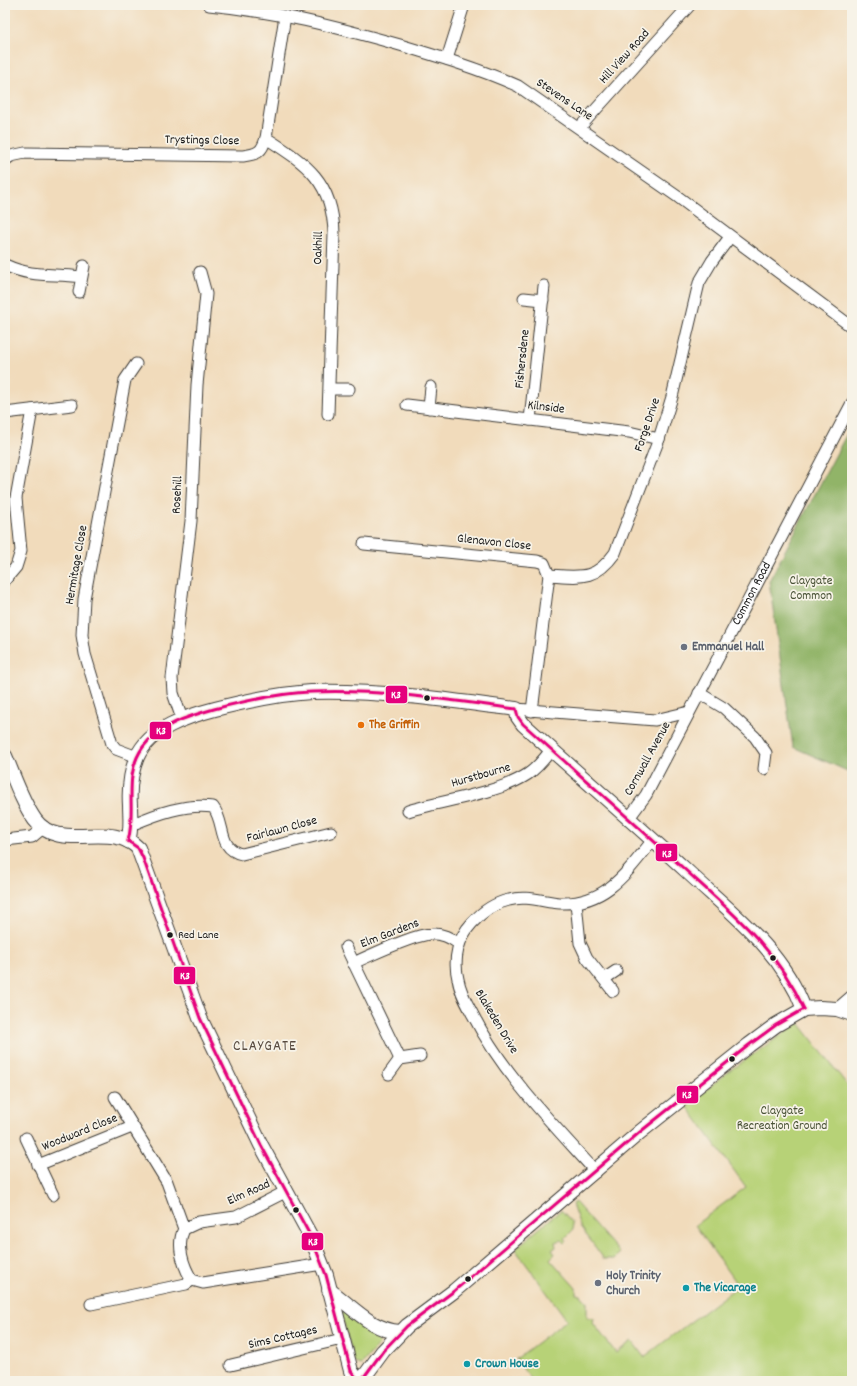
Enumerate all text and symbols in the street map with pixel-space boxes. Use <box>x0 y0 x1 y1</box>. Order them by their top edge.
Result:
street label: Hill View Road <box>595 25 655 89</box>
street label: Stevens Lane <box>532 74 596 126</box>
street label: Trystings Close <box>165 131 240 151</box>
street label: Oakhill <box>309 231 329 265</box>
street label: Fishersdene <box>510 328 536 389</box>
street label: Forge Drive <box>630 395 666 455</box>
street label: Kilnside <box>526 396 566 420</box>
street label: Rosehill <box>168 476 188 514</box>
street label: Hermitage Close <box>61 524 93 606</box>
street label: Glenavon Close <box>456 530 532 556</box>
street label: Common Road <box>727 559 776 629</box>
park label: Claygate Common <box>789 572 833 606</box>
place label: Emmanuel Hall <box>692 638 765 657</box>
marker: Emmanuel Hall <box>679 642 689 652</box>
line badge: K3 <box>385 685 408 704</box>
text: K3 <box>391 688 401 704</box>
unlabelled marker <box>422 693 432 703</box>
place label: The Griffin <box>369 716 419 735</box>
street label: Cornwall Avenue <box>620 718 676 800</box>
marker: The Griffin <box>356 720 366 730</box>
line badge: K3 <box>149 721 172 740</box>
text: K3 <box>156 724 166 740</box>
street label: Hurstbourne <box>449 758 513 794</box>
street label: Fairlawn Close <box>245 811 320 849</box>
line badge: K3 <box>655 843 678 862</box>
text: K3 <box>662 847 672 863</box>
street label: Elm Gardens <box>358 914 422 954</box>
place label: Red Lane <box>178 927 219 944</box>
marker: Red Lane <box>165 930 175 940</box>
unlabelled marker <box>768 953 778 963</box>
line badge: K3 <box>173 966 196 985</box>
text: K3 <box>180 969 190 985</box>
street label: Blakeden Drive <box>469 986 523 1058</box>
district label: CLAYGATE <box>233 1036 297 1058</box>
unlabelled marker <box>727 1054 737 1064</box>
line badge: K3 <box>676 1085 699 1104</box>
text: K3 <box>682 1088 692 1104</box>
park label: Claygate Recreation Ground <box>737 1102 827 1136</box>
street label: Woodward Close <box>39 1109 121 1157</box>
street label: Elm Road <box>224 1175 274 1211</box>
unlabelled marker <box>291 1205 301 1215</box>
line badge: K3 <box>301 1232 324 1251</box>
text: K3 <box>308 1235 318 1251</box>
place label: Holy Trinity Church <box>606 1267 661 1301</box>
unlabelled marker <box>463 1274 473 1284</box>
marker: Holy Trinity Church <box>593 1278 603 1288</box>
place label: The Vicarage <box>694 1279 756 1298</box>
marker: The Vicarage <box>681 1283 691 1293</box>
street label: Sims Cottages <box>247 1321 319 1355</box>
place label: Crown House <box>475 1355 539 1374</box>
marker: Crown House <box>462 1359 472 1369</box>

